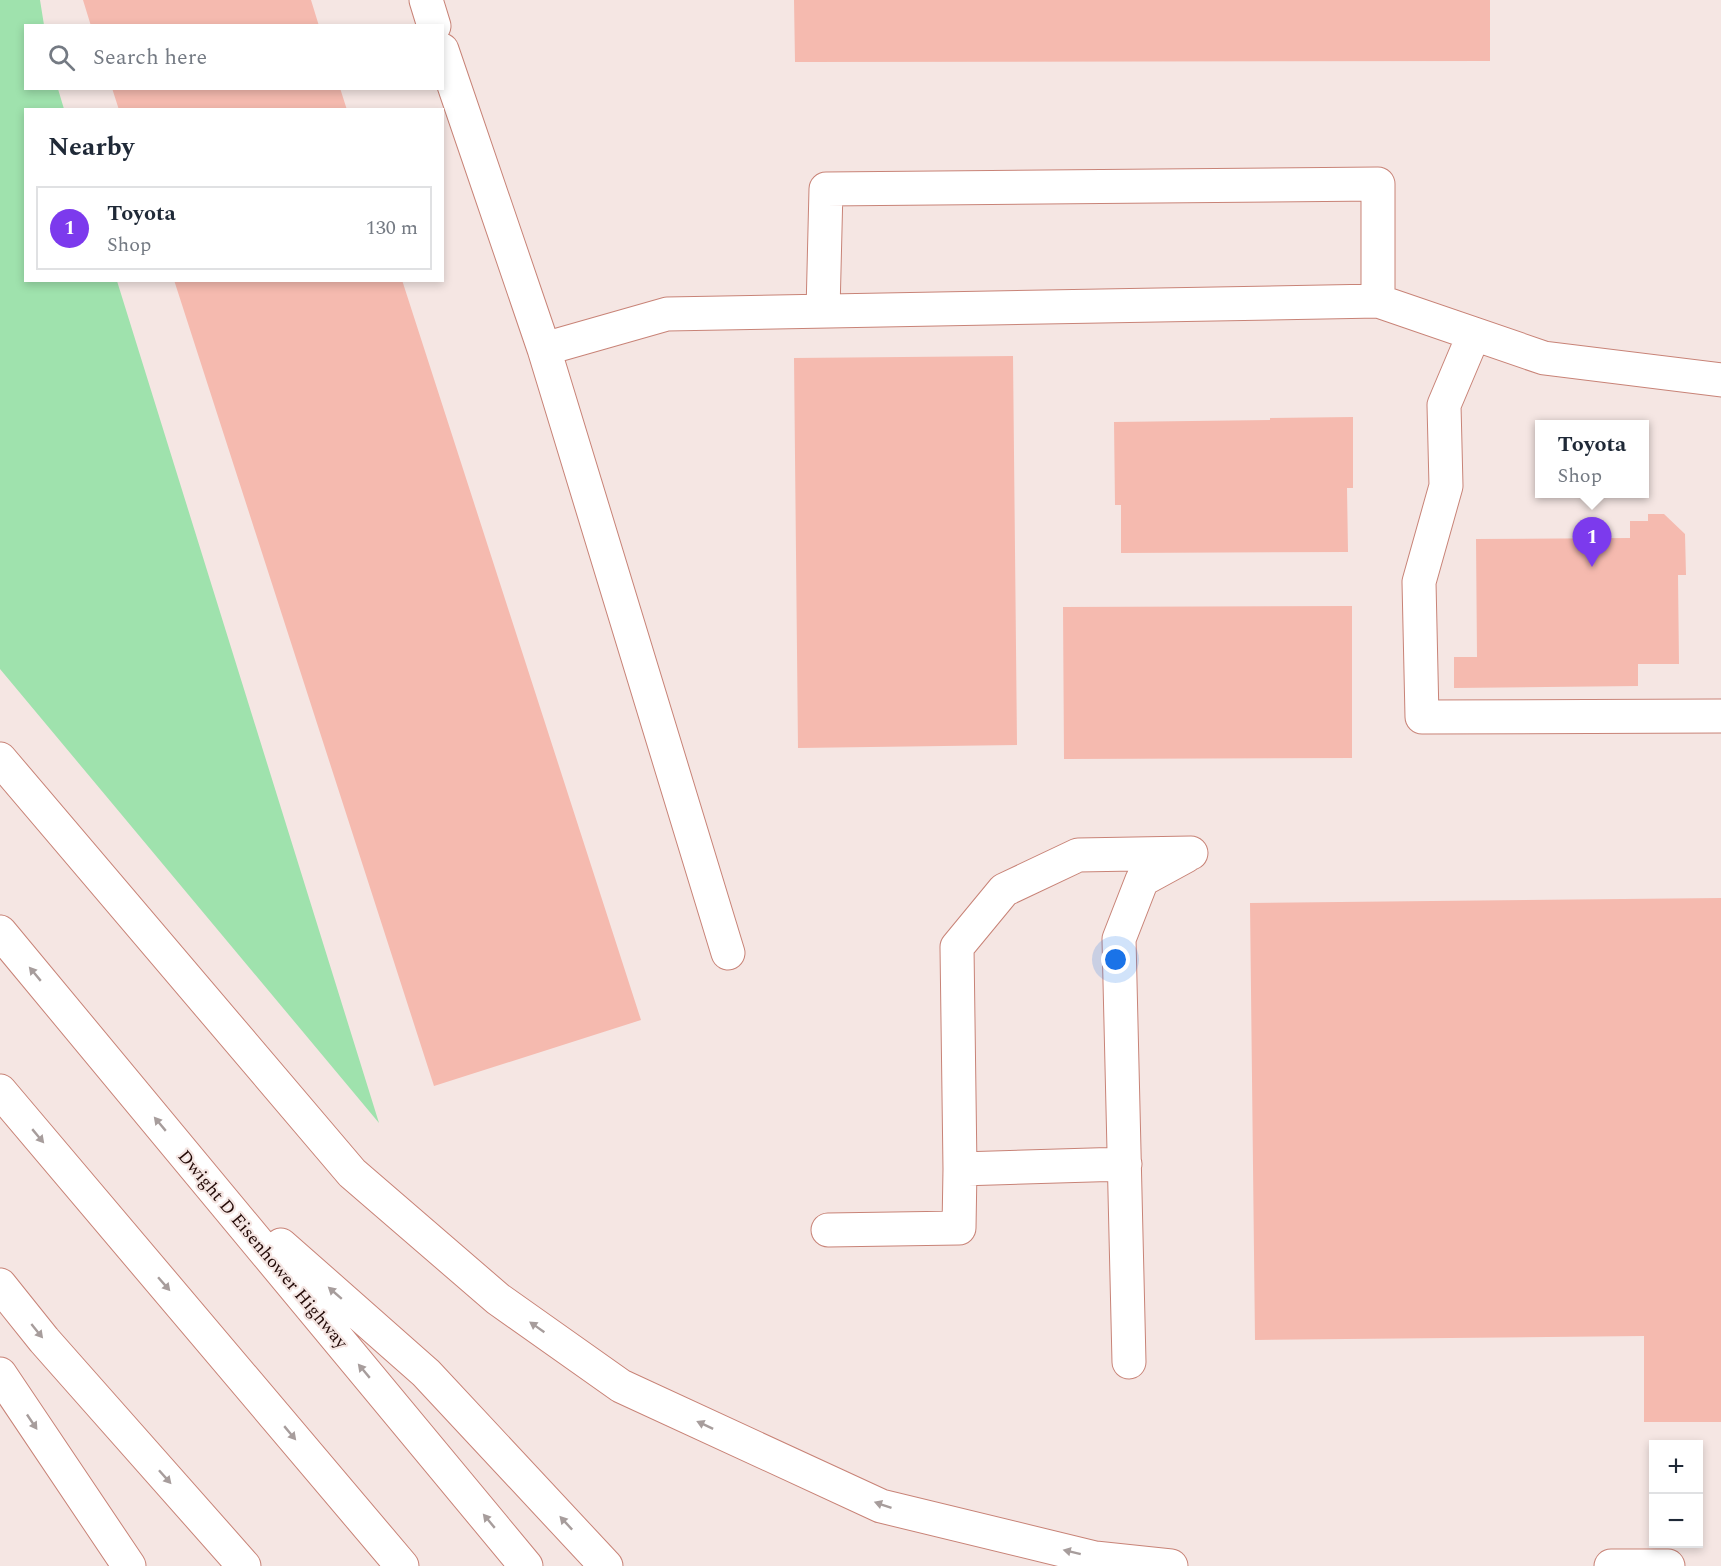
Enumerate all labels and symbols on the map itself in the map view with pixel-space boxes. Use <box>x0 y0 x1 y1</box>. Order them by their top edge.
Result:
pin: 1 <box>1572 518 1612 567</box>
your location <box>1101 945 1130 974</box>
one-way arrow <box>28 966 41 982</box>
one-way arrow <box>154 1116 166 1131</box>
one-way arrow <box>31 1128 44 1144</box>
street label: Dwight D Eisenhower Highway <box>171 1144 355 1356</box>
one-way arrow <box>157 1276 170 1292</box>
one-way arrow <box>328 1287 343 1300</box>
one-way arrow <box>530 1321 546 1333</box>
one-way arrow <box>30 1323 43 1339</box>
one-way arrow <box>358 1363 371 1379</box>
one-way arrow <box>27 1414 38 1431</box>
one-way arrow <box>696 1419 714 1429</box>
one-way arrow <box>283 1425 296 1441</box>
one-way arrow <box>158 1469 171 1484</box>
one-way arrow <box>874 1500 892 1509</box>
one-way arrow <box>482 1513 495 1529</box>
one-way arrow <box>560 1516 573 1531</box>
one-way arrow <box>1063 1546 1081 1556</box>

